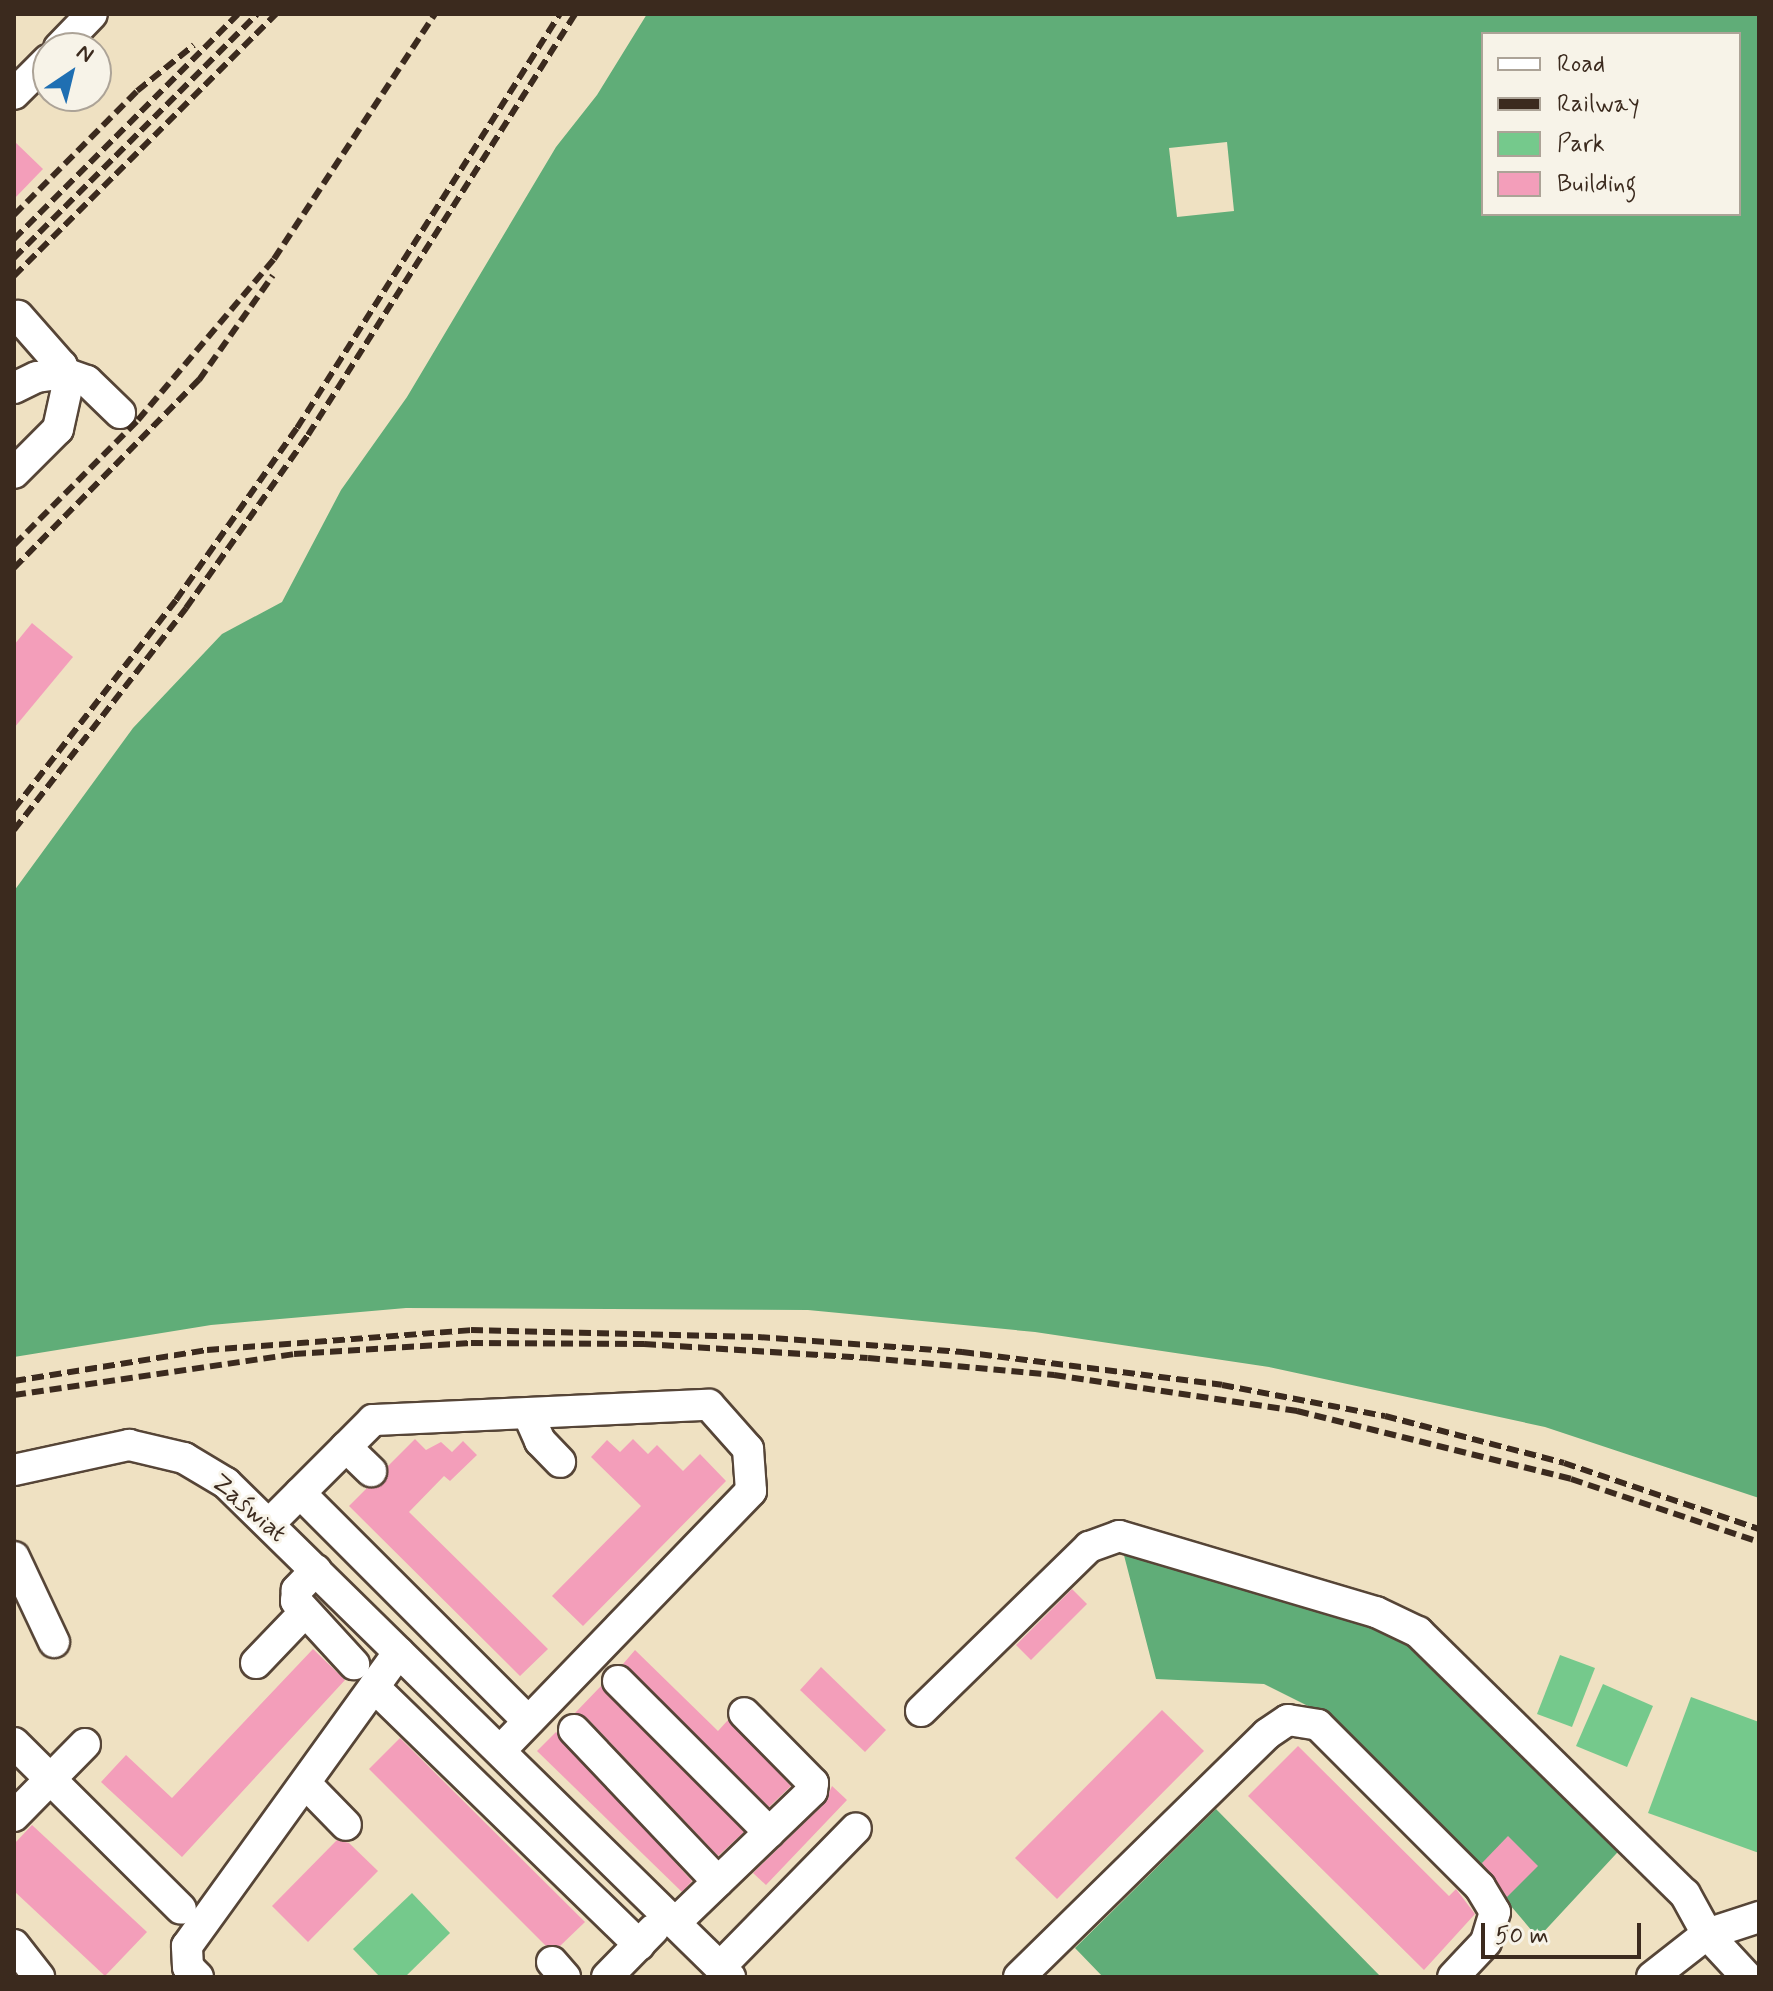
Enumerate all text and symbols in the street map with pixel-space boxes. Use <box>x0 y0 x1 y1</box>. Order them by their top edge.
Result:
north arrow <box>32 32 112 112</box>
legend <box>1481 32 1741 216</box>
text: N <box>71 38 99 70</box>
text: Road <box>1557 49 1605 80</box>
text: Railway <box>1557 89 1640 120</box>
text: Park <box>1557 129 1605 160</box>
text: Building <box>1557 169 1637 200</box>
street label: Zaświat <box>204 1468 292 1550</box>
scale bar <box>1485 1907 1645 1957</box>
text: 50 m <box>1495 1921 1549 1952</box>

